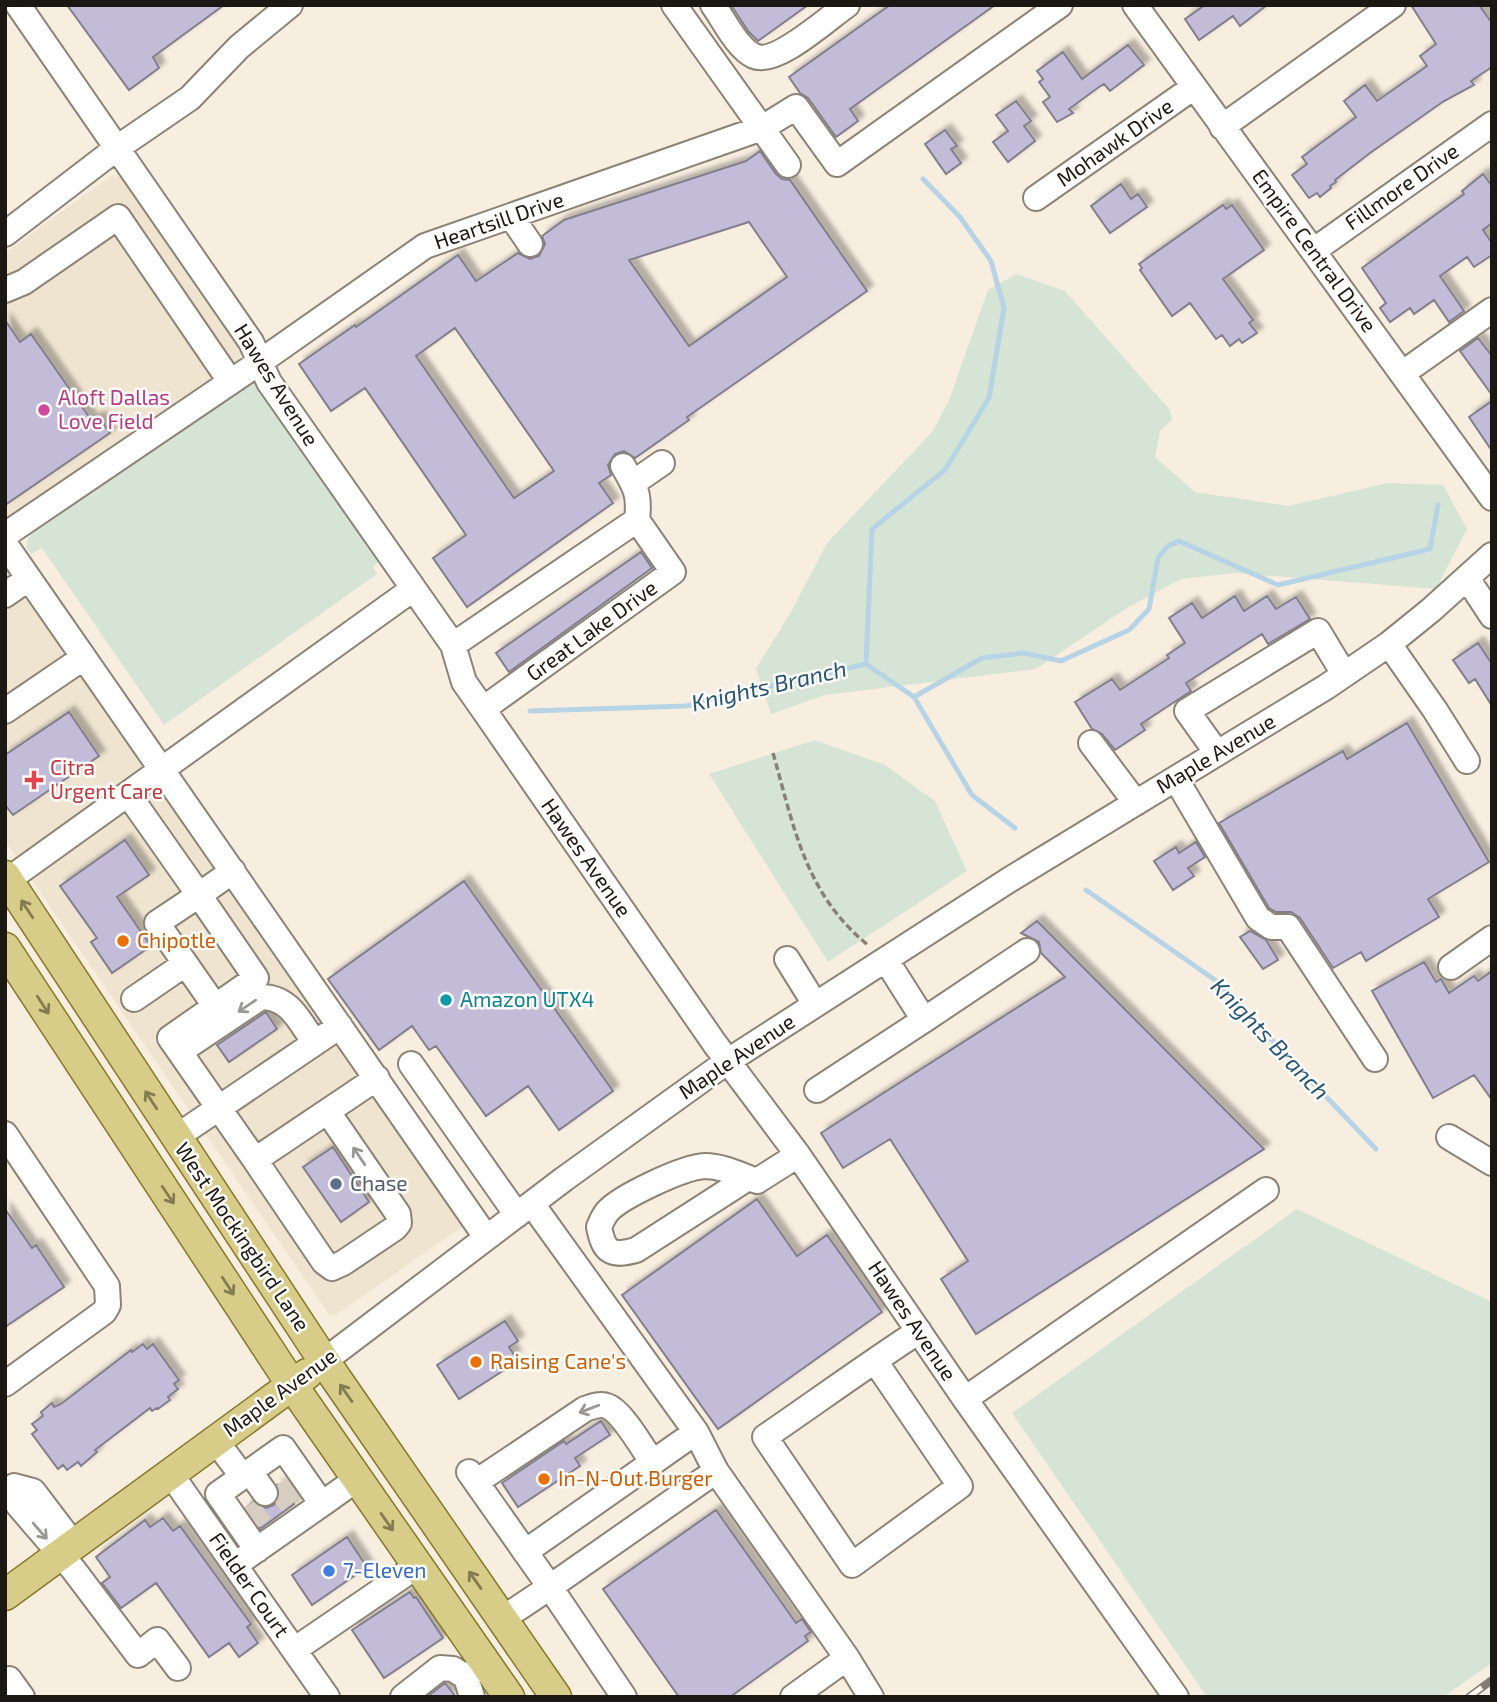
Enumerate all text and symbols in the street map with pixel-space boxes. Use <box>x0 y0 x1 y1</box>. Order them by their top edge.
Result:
street label: Mohawk Drive <box>1051 92 1177 191</box>
street label: Fillmore Drive <box>1339 137 1463 234</box>
street label: Empire Central Drive <box>1248 164 1383 336</box>
street label: Heartsill Drive <box>430 186 567 253</box>
street label: Hawes Avenue <box>230 319 325 450</box>
place label: Aloft Dallas Love Field <box>58 384 170 433</box>
marker: Aloft Dallas Love Field <box>36 402 52 418</box>
street label: Great Lake Drive <box>521 574 661 686</box>
water label: Knights Branch <box>688 654 849 717</box>
street label: Maple Avenue <box>1151 707 1279 798</box>
place label: Citra Urgent Care <box>50 754 163 803</box>
marker: Citra Urgent Care <box>24 770 44 790</box>
street label: Hawes Avenue <box>537 793 637 921</box>
one-way arrow <box>20 900 34 919</box>
place label: Chipotle <box>137 927 216 952</box>
marker: Chipotle <box>115 933 131 949</box>
water label: Knights Branch <box>1206 972 1336 1105</box>
place label: Amazon UTX4 <box>460 986 594 1011</box>
marker: Amazon UTX4 <box>438 992 454 1008</box>
one-way arrow <box>36 995 50 1015</box>
one-way arrow <box>237 1000 257 1014</box>
street label: Maple Avenue <box>674 1008 799 1104</box>
one-way arrow <box>144 1090 158 1110</box>
street label: West Mockingbird Lane <box>171 1137 316 1335</box>
one-way arrow <box>351 1147 366 1166</box>
place label: Chase <box>350 1170 408 1195</box>
marker: Chase <box>328 1176 344 1192</box>
one-way arrow <box>161 1185 175 1205</box>
street label: Hawes Avenue <box>864 1255 963 1385</box>
one-way arrow <box>221 1276 235 1296</box>
street label: Maple Avenue <box>217 1342 341 1441</box>
place label: Raising Cane's <box>490 1348 626 1373</box>
marker: Raising Cane's <box>468 1354 484 1370</box>
one-way arrow <box>339 1384 353 1403</box>
one-way arrow <box>579 1404 600 1416</box>
place label: In-N-Out Burger <box>558 1465 713 1490</box>
marker: In-N-Out Burger <box>536 1471 552 1487</box>
one-way arrow <box>380 1512 394 1531</box>
one-way arrow <box>32 1522 48 1540</box>
street label: Fielder Court <box>205 1527 296 1641</box>
place label: 7-Eleven <box>343 1557 426 1582</box>
marker: 7-Eleven <box>321 1563 337 1579</box>
one-way arrow <box>468 1571 482 1590</box>

